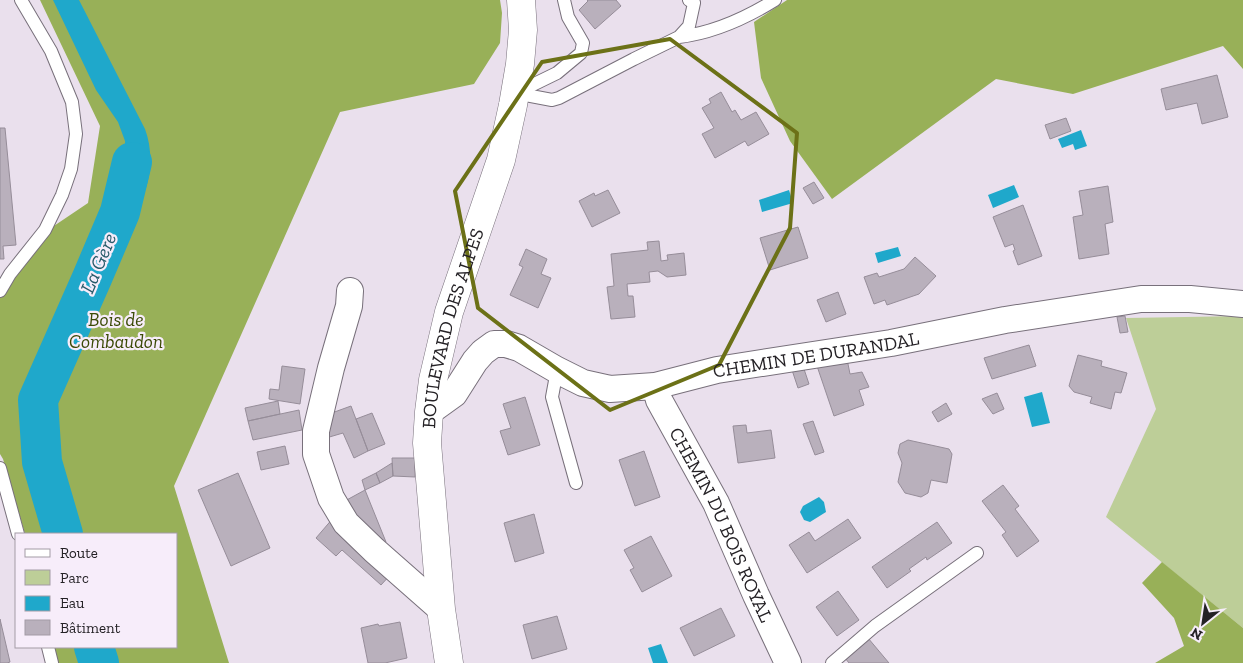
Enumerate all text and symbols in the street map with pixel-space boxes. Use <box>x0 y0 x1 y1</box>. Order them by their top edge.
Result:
street label: BOULEVARD DES ALPES <box>416 225 488 429</box>
water label: La Gère <box>75 229 121 297</box>
park label: Bois de Combaudon <box>69 308 163 353</box>
street label: CHEMIN DE DURANDAL <box>711 326 921 382</box>
street label: CHEMIN DU BOIS ROYAL <box>665 423 779 626</box>
legend <box>15 533 178 648</box>
text: Route <box>60 544 98 562</box>
text: Parc <box>60 569 89 587</box>
text: Eau <box>60 594 85 612</box>
north arrow <box>1178 598 1228 648</box>
text: Bâtiment <box>60 619 121 637</box>
text: N <box>1188 624 1206 644</box>

